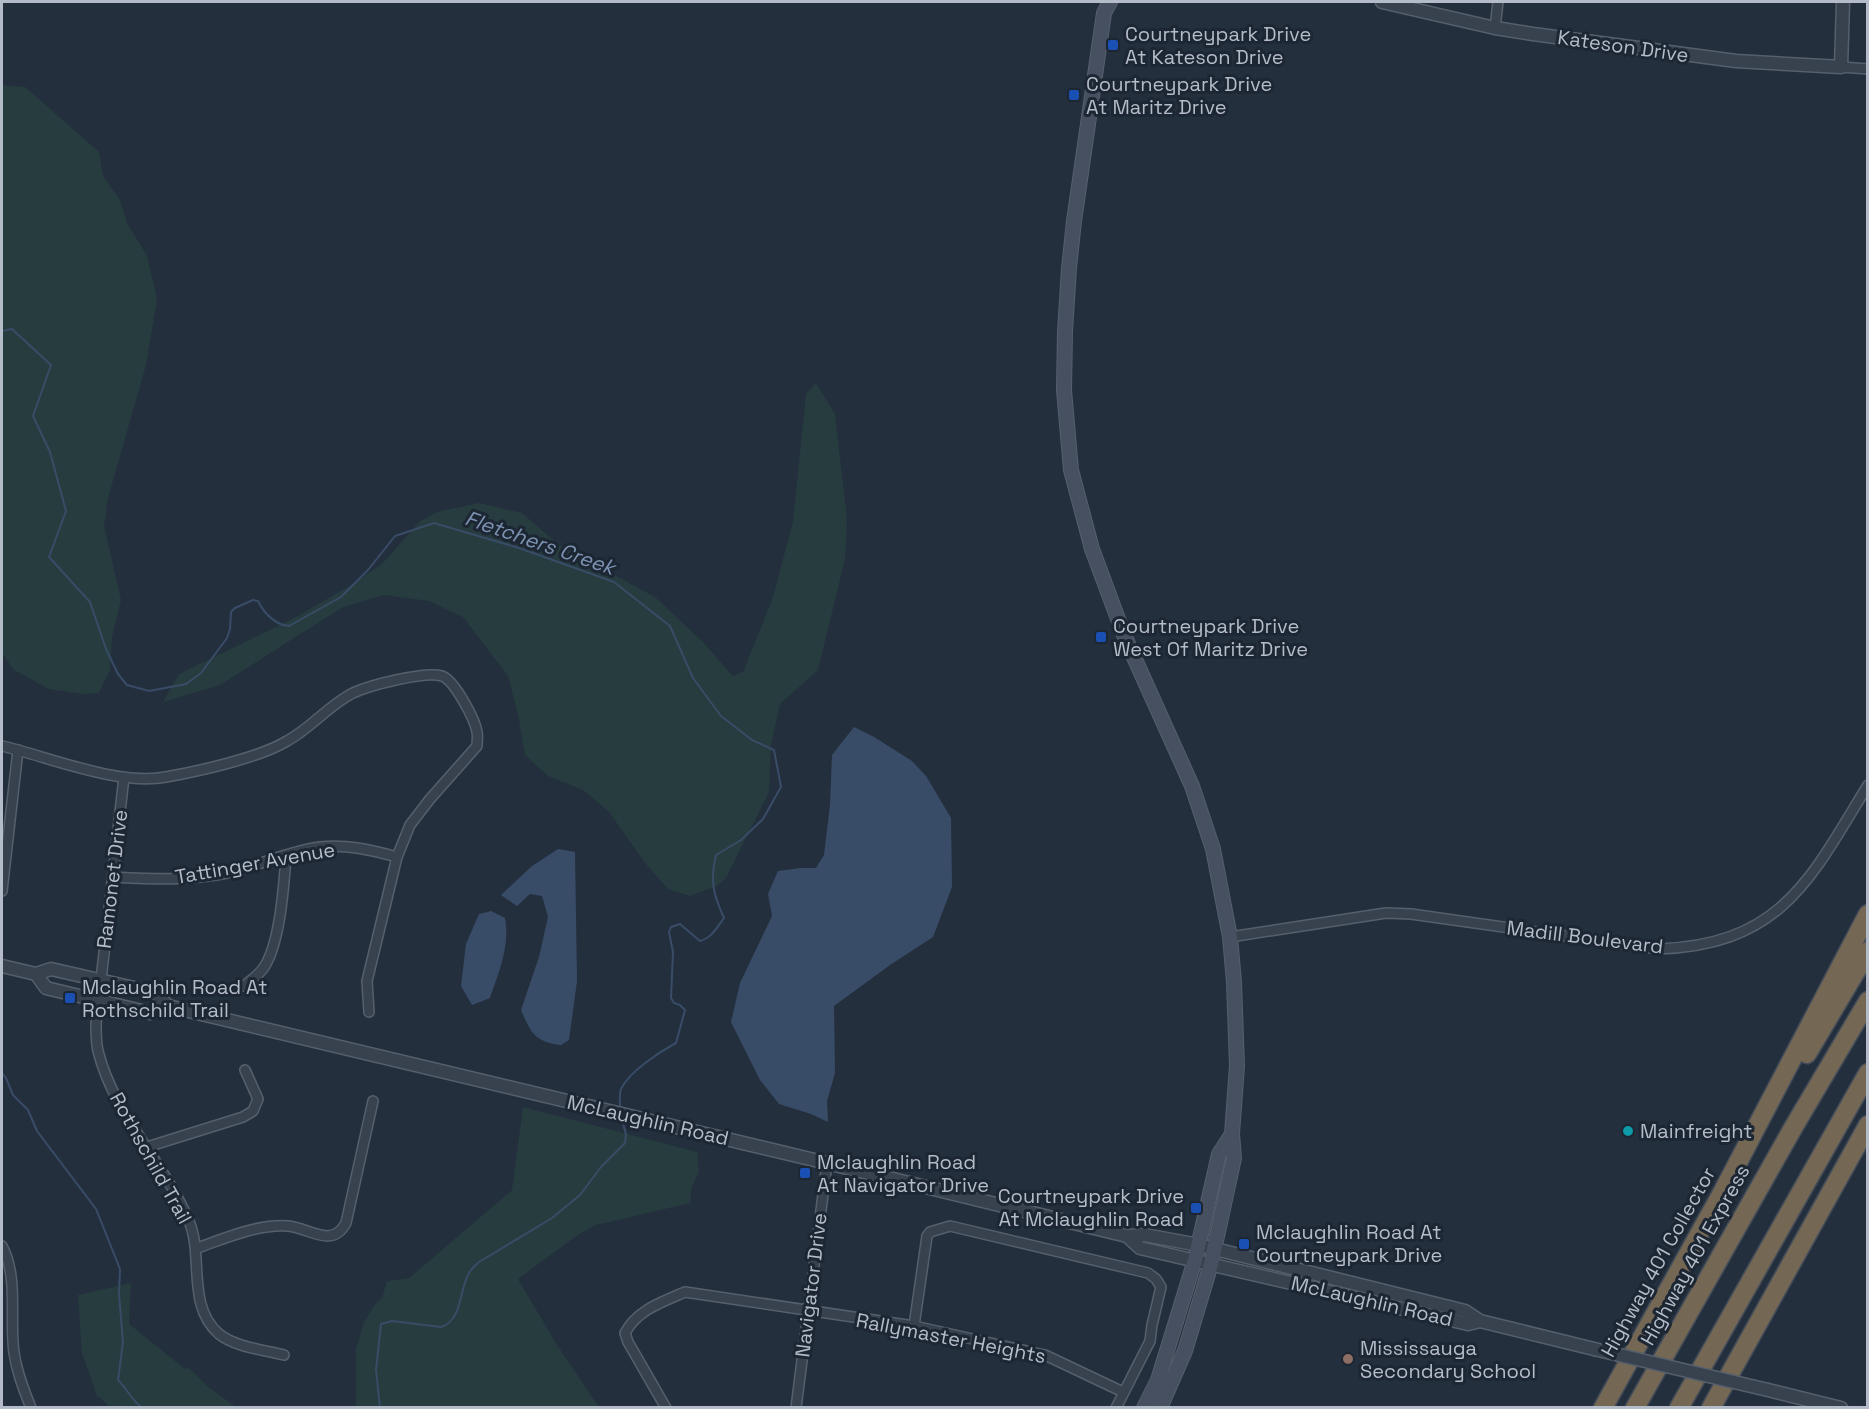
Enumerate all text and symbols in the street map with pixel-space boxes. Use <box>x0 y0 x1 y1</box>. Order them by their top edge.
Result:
place label: Courtneypark Drive At Kateson Drive <box>1125 21 1311 70</box>
street label: Kateson Drive <box>1556 24 1690 68</box>
marker: Courtneypark Drive At Kateson Drive <box>1106 38 1120 52</box>
place label: Courtneypark Drive At Maritz Drive <box>1086 71 1272 120</box>
marker: Courtneypark Drive At Maritz Drive <box>1067 88 1081 102</box>
water label: Fletchers Creek <box>462 504 621 582</box>
place label: Courtneypark Drive West Of Maritz Drive <box>1113 613 1308 662</box>
marker: Courtneypark Drive West Of Maritz Drive <box>1094 630 1108 644</box>
street label: Ramonet Drive <box>91 808 133 950</box>
street label: Tattinger Avenue <box>173 836 337 890</box>
street label: Madill Boulevard <box>1505 915 1665 959</box>
place label: Mclaughlin Road At Rothschild Trail <box>82 974 267 1023</box>
marker: Mclaughlin Road At Rothschild Trail <box>63 991 77 1005</box>
street label: Rothschild Trail <box>104 1087 198 1229</box>
street label: McLaughlin Road <box>565 1089 731 1151</box>
place label: Mainfreight <box>1640 1118 1752 1144</box>
marker: Mainfreight <box>1621 1124 1635 1138</box>
place label: Mclaughlin Road At Navigator Drive <box>817 1149 989 1198</box>
street label: Highway 401 Express <box>1635 1160 1755 1350</box>
street label: Highway 401 Collector <box>1595 1162 1721 1362</box>
marker: Mclaughlin Road At Navigator Drive <box>798 1166 812 1180</box>
place label: Courtneypark Drive At Mclaughlin Road <box>998 1183 1184 1232</box>
marker: Courtneypark Drive At Mclaughlin Road <box>1189 1201 1203 1215</box>
street label: Navigator Drive <box>789 1211 833 1359</box>
place label: Mclaughlin Road At Courtneypark Drive <box>1256 1219 1442 1268</box>
marker: Mclaughlin Road At Courtneypark Drive <box>1237 1237 1251 1251</box>
street label: McLaughlin Road <box>1289 1270 1455 1332</box>
street label: Rallymaster Heights <box>854 1307 1048 1369</box>
place label: Mississauga Secondary School <box>1360 1335 1536 1384</box>
marker: Mississauga Secondary School <box>1341 1352 1355 1366</box>

